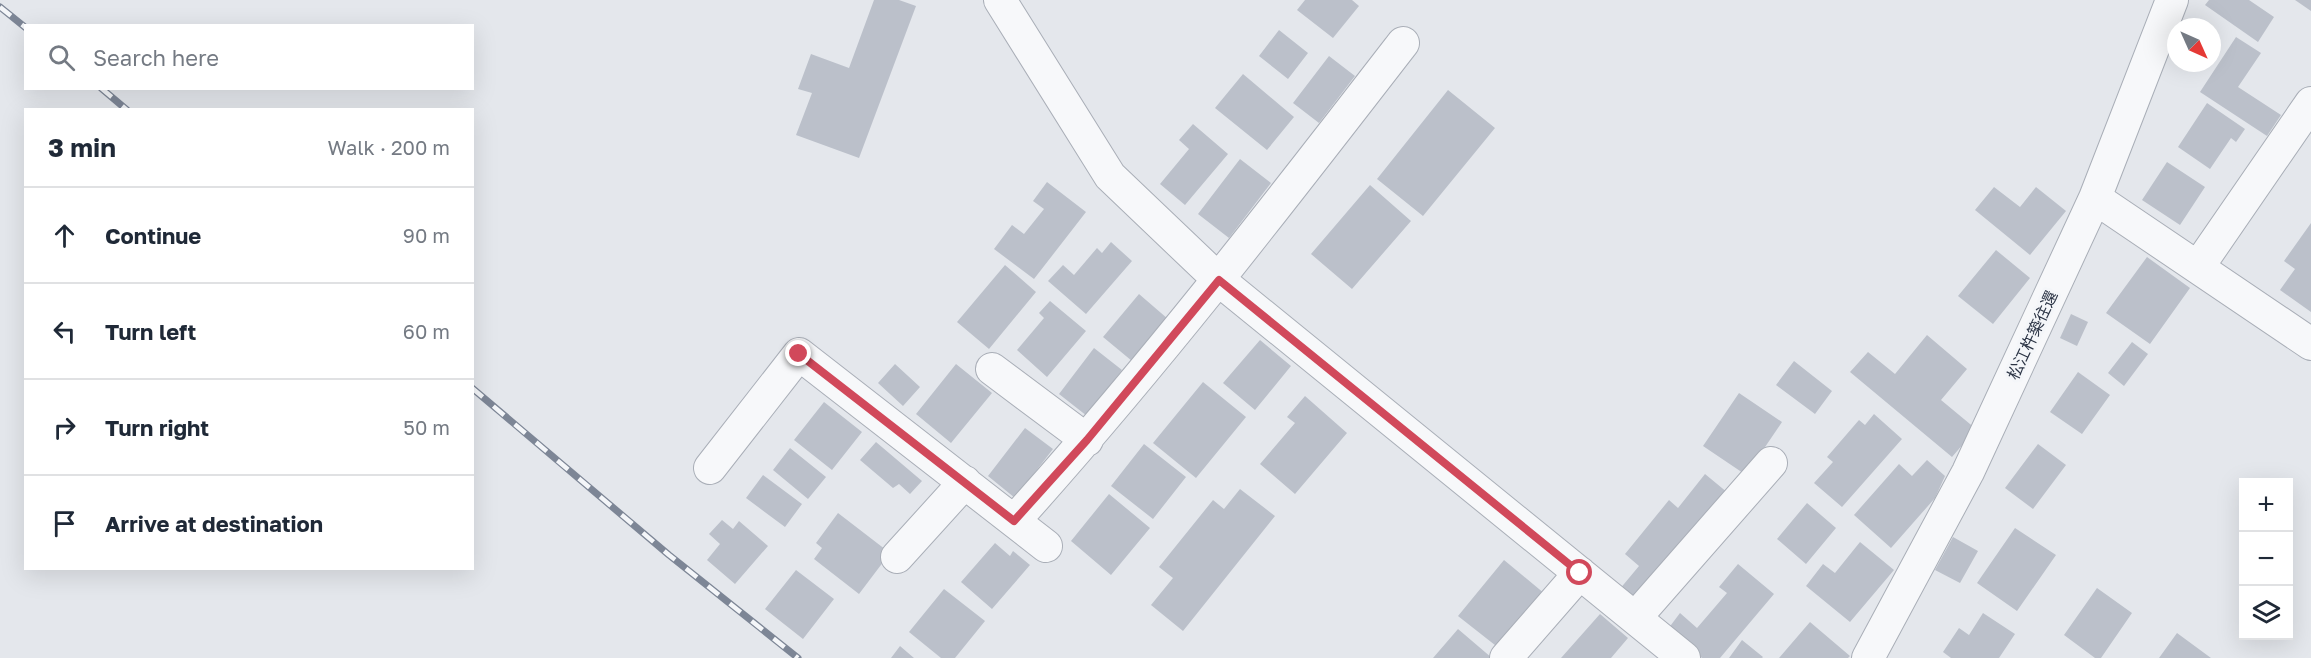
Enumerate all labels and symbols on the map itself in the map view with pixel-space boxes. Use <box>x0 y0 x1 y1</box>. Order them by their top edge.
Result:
north arrow <box>2167 18 2221 72</box>
street label: 松江杵築往還 <box>2003 287 2061 383</box>
route end <box>785 340 811 366</box>
route start <box>1566 559 1592 585</box>

